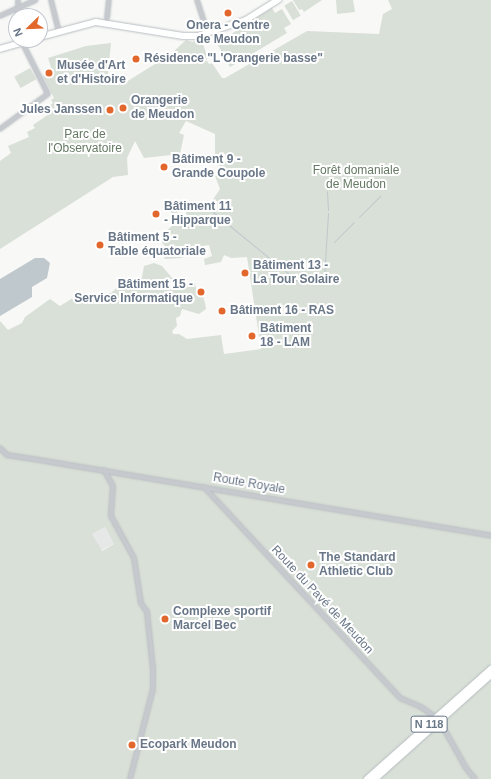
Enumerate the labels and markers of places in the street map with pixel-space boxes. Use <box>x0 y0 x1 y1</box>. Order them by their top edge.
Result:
marker: Onera - Centre de Meudon <box>223 8 233 18</box>
place label: Onera - Centre de Meudon <box>186 19 270 47</box>
place label: Résidence "L'Orangerie basse" <box>144 52 323 66</box>
marker: Résidence "L'Orangerie basse" <box>131 54 141 64</box>
place label: Musée d'Art et d'Histoire <box>57 59 126 87</box>
marker: Musée d'Art et d'Histoire <box>44 68 54 78</box>
place label: Orangerie de Meudon <box>131 94 194 122</box>
place label: Jules Janssen <box>20 103 102 117</box>
marker: Orangerie de Meudon <box>118 103 128 113</box>
marker: Jules Janssen <box>105 105 115 115</box>
place label: Bâtiment 9 - Grande Coupole <box>172 153 265 181</box>
marker: Bâtiment 9 - Grande Coupole <box>159 162 169 172</box>
place label: Bâtiment 11 - Hipparque <box>164 200 231 228</box>
marker: Bâtiment 11 - Hipparque <box>151 209 161 219</box>
place label: Bâtiment 5 - Table équatoriale <box>108 231 206 259</box>
marker: Bâtiment 5 - Table équatoriale <box>95 240 105 250</box>
place label: Bâtiment 13 - La Tour Solaire <box>253 259 339 287</box>
marker: Bâtiment 13 - La Tour Solaire <box>240 268 250 278</box>
place label: Bâtiment 15 - Service Informatique <box>74 278 193 306</box>
marker: Bâtiment 15 - Service Informatique <box>196 287 206 297</box>
place label: Bâtiment 16 - RAS <box>230 304 334 318</box>
marker: Bâtiment 16 - RAS <box>217 306 227 316</box>
place label: Bâtiment 18 - LAM <box>260 322 311 350</box>
marker: Bâtiment 18 - LAM <box>247 331 257 341</box>
place label: The Standard Athletic Club <box>319 551 396 579</box>
marker: The Standard Athletic Club <box>306 560 316 570</box>
place label: Complexe sportif Marcel Bec <box>173 605 271 633</box>
marker: Complexe sportif Marcel Bec <box>160 614 170 624</box>
place label: Ecopark Meudon <box>140 738 237 752</box>
marker: Ecopark Meudon <box>127 740 137 750</box>

